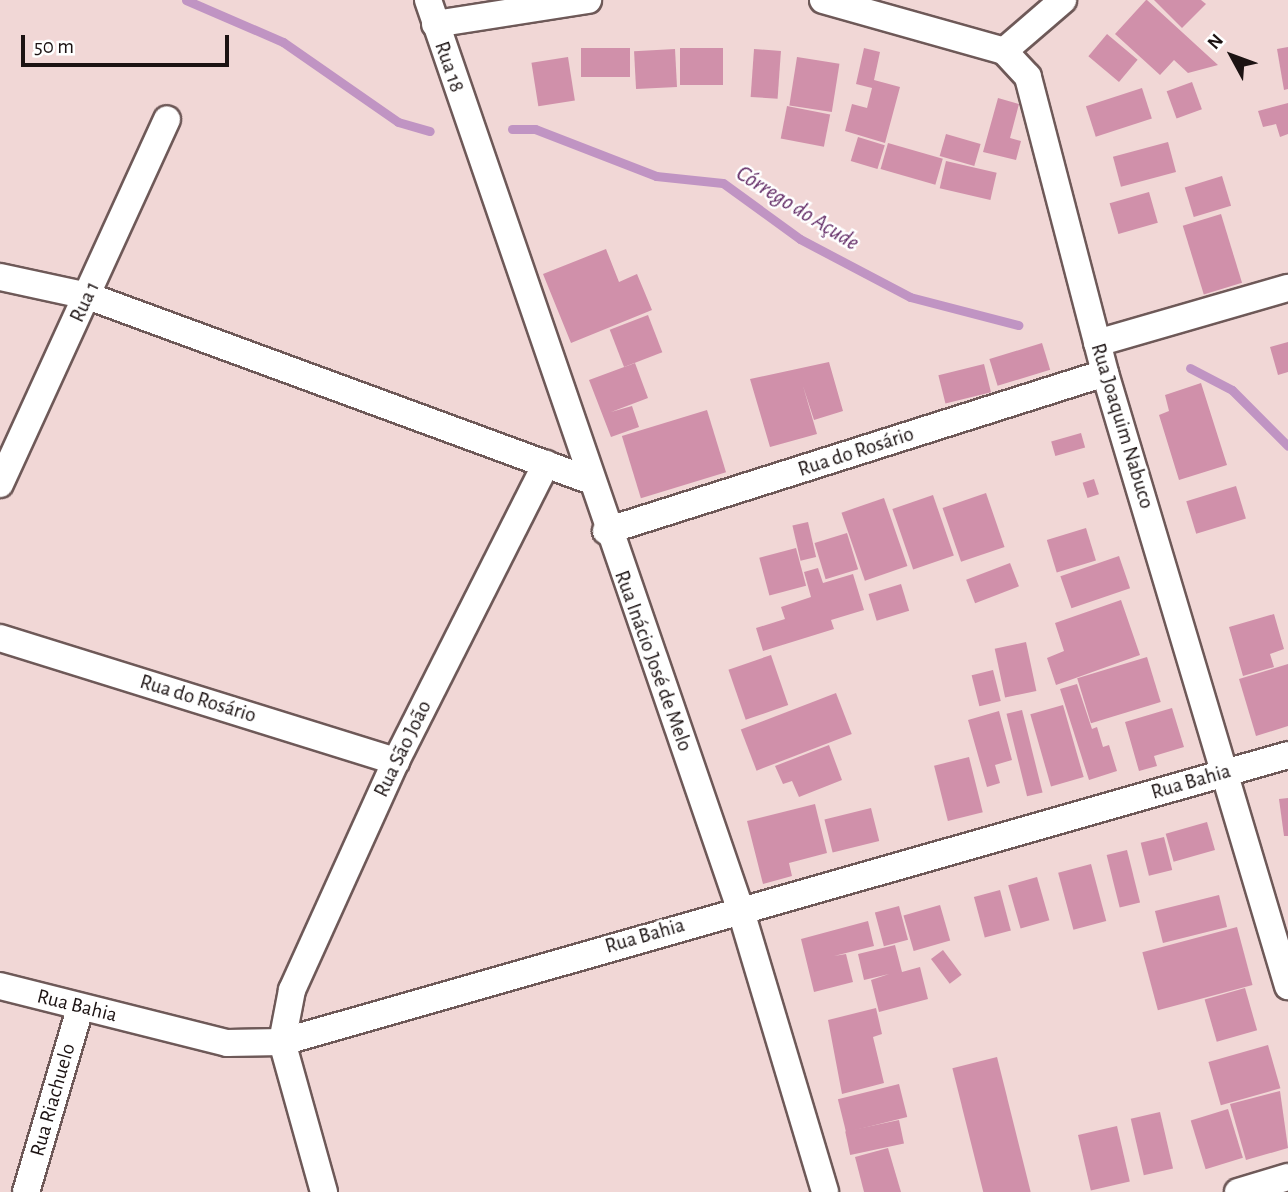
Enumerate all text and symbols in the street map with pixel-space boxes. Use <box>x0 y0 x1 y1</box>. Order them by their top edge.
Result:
scale bar <box>24 21 233 65</box>
north arrow <box>1197 21 1267 91</box>
text: N <box>1204 31 1227 53</box>
text: 50 m <box>34 36 74 57</box>
street label: Rua 18 <box>429 38 469 96</box>
water label: Córrego do Açude <box>730 160 864 258</box>
street label: Rua 1 <box>65 277 105 327</box>
street label: Rua Joaquim Nabuco <box>1085 340 1159 512</box>
street label: Rua do Rosário <box>795 421 917 483</box>
street label: Rua Inácio José de Melo <box>609 567 697 755</box>
street label: Rua do Rosário <box>137 669 259 729</box>
street label: Rua São João <box>369 697 437 801</box>
street label: Rua Bahia <box>1148 759 1234 805</box>
street label: Rua Bahia <box>602 913 688 959</box>
street label: Rua Bahia <box>34 984 120 1028</box>
street label: Rua Riachuelo <box>25 1041 81 1159</box>

